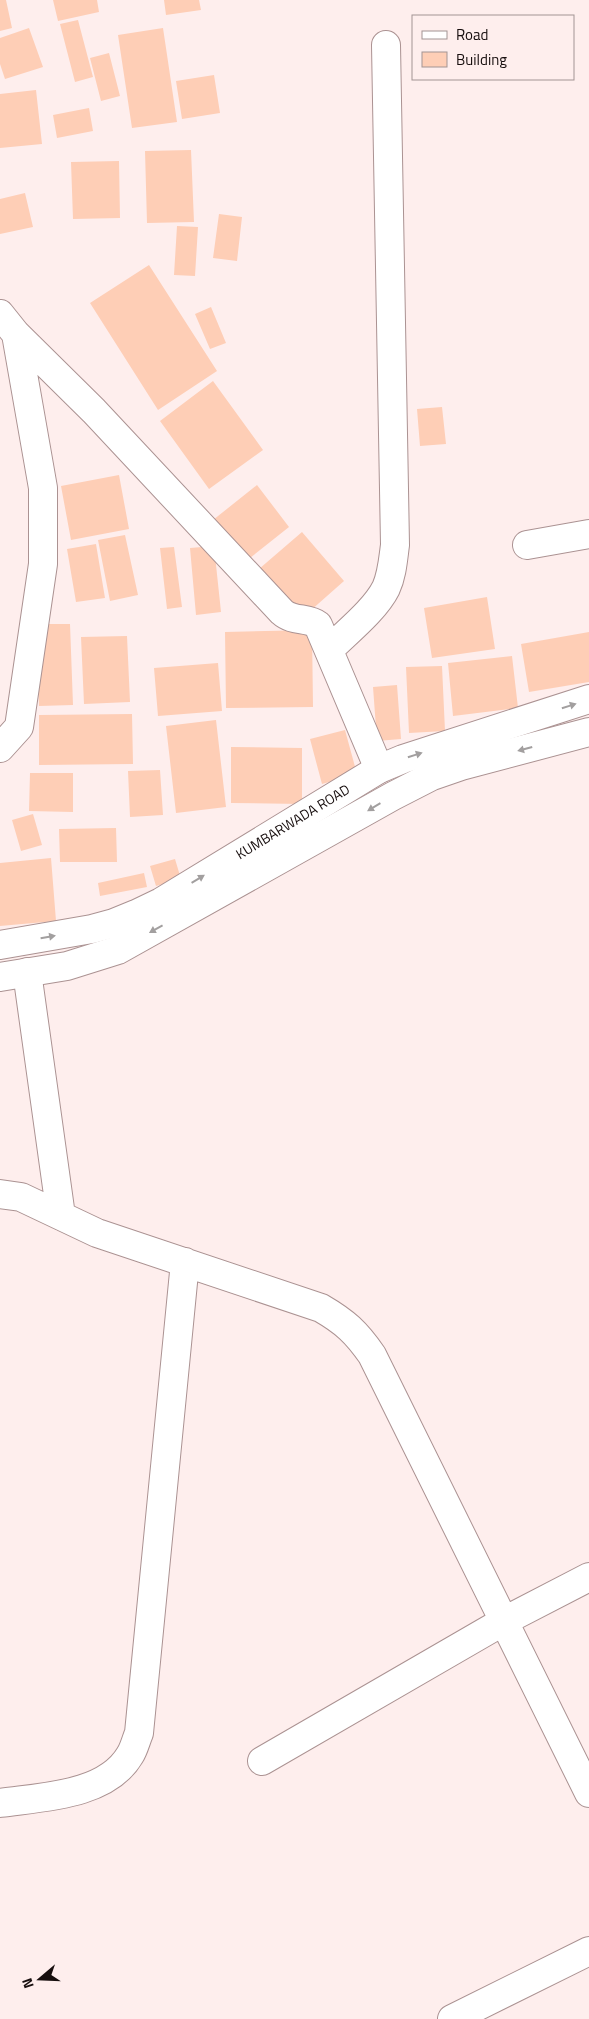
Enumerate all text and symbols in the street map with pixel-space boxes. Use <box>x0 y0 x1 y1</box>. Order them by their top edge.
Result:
legend <box>412 15 574 80</box>
text: Road <box>456 23 488 46</box>
text: Building <box>456 48 507 71</box>
one-way arrow <box>562 701 577 709</box>
one-way arrow <box>517 745 532 753</box>
one-way arrow <box>407 751 422 759</box>
street label: KUMBARWADA ROAD <box>231 778 353 864</box>
one-way arrow <box>368 803 381 812</box>
one-way arrow <box>191 874 204 883</box>
one-way arrow <box>150 925 163 934</box>
one-way arrow <box>40 933 56 941</box>
north arrow <box>15 1954 65 2004</box>
text: N <box>16 1975 39 1991</box>

